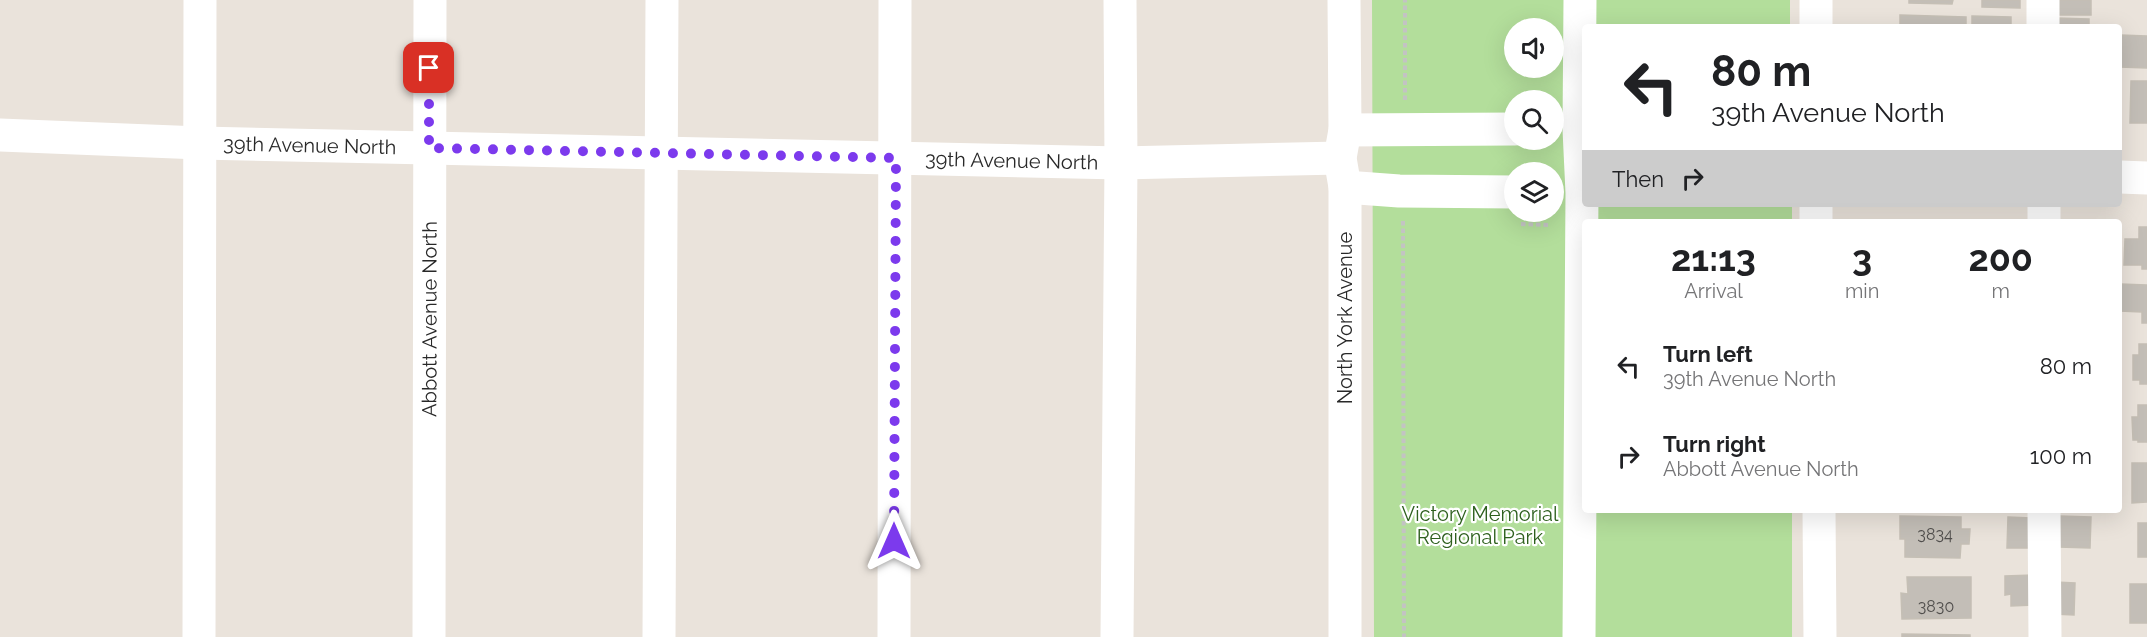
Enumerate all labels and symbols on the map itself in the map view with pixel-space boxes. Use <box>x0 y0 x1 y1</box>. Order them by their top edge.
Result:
pin <box>403 42 454 93</box>
street label: 39th Avenue North <box>223 132 397 159</box>
street label: 39th Avenue North <box>925 147 1099 175</box>
street label: Abbott Avenue North <box>417 221 442 417</box>
street label: North York Avenue <box>1333 232 1357 404</box>
park label: Victory Memorial Regional Park <box>1402 502 1559 549</box>
position arrow <box>862 509 926 573</box>
house number: 3834 <box>1917 525 1953 544</box>
house number: 3830 <box>1918 597 1954 616</box>

